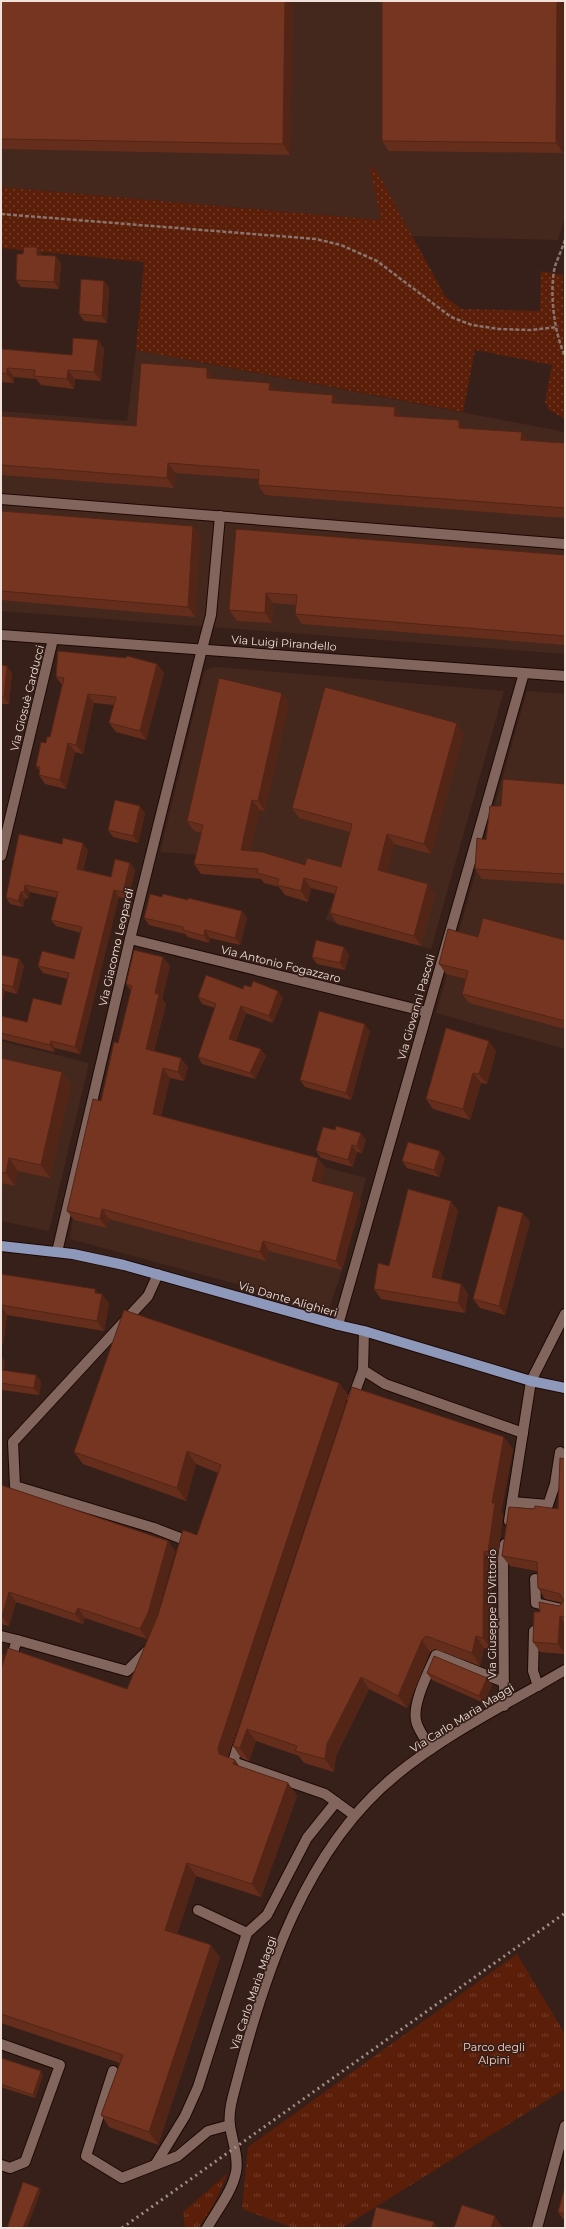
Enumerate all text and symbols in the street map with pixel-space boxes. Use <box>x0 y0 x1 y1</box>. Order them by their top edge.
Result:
street label: Via Luigi Pirandello <box>231 632 337 654</box>
street label: Via Giosuè Carducci <box>7 643 47 753</box>
street label: Via Giacomo Leopardi <box>96 887 136 1007</box>
street label: Via Antonio Fogazzaro <box>220 942 342 986</box>
street label: Via Giovanni Pascoli <box>394 952 438 1062</box>
street label: Via Dante Alighieri <box>237 1278 339 1320</box>
street label: Via Giuseppe Di Vittorio <box>485 1549 499 1679</box>
street label: Via Carlo Maria Maggi <box>408 1680 517 1756</box>
street label: Via Carlo Maria Maggi <box>227 1934 279 2052</box>
park label: Parco degli Alpini <box>463 2040 525 2067</box>

